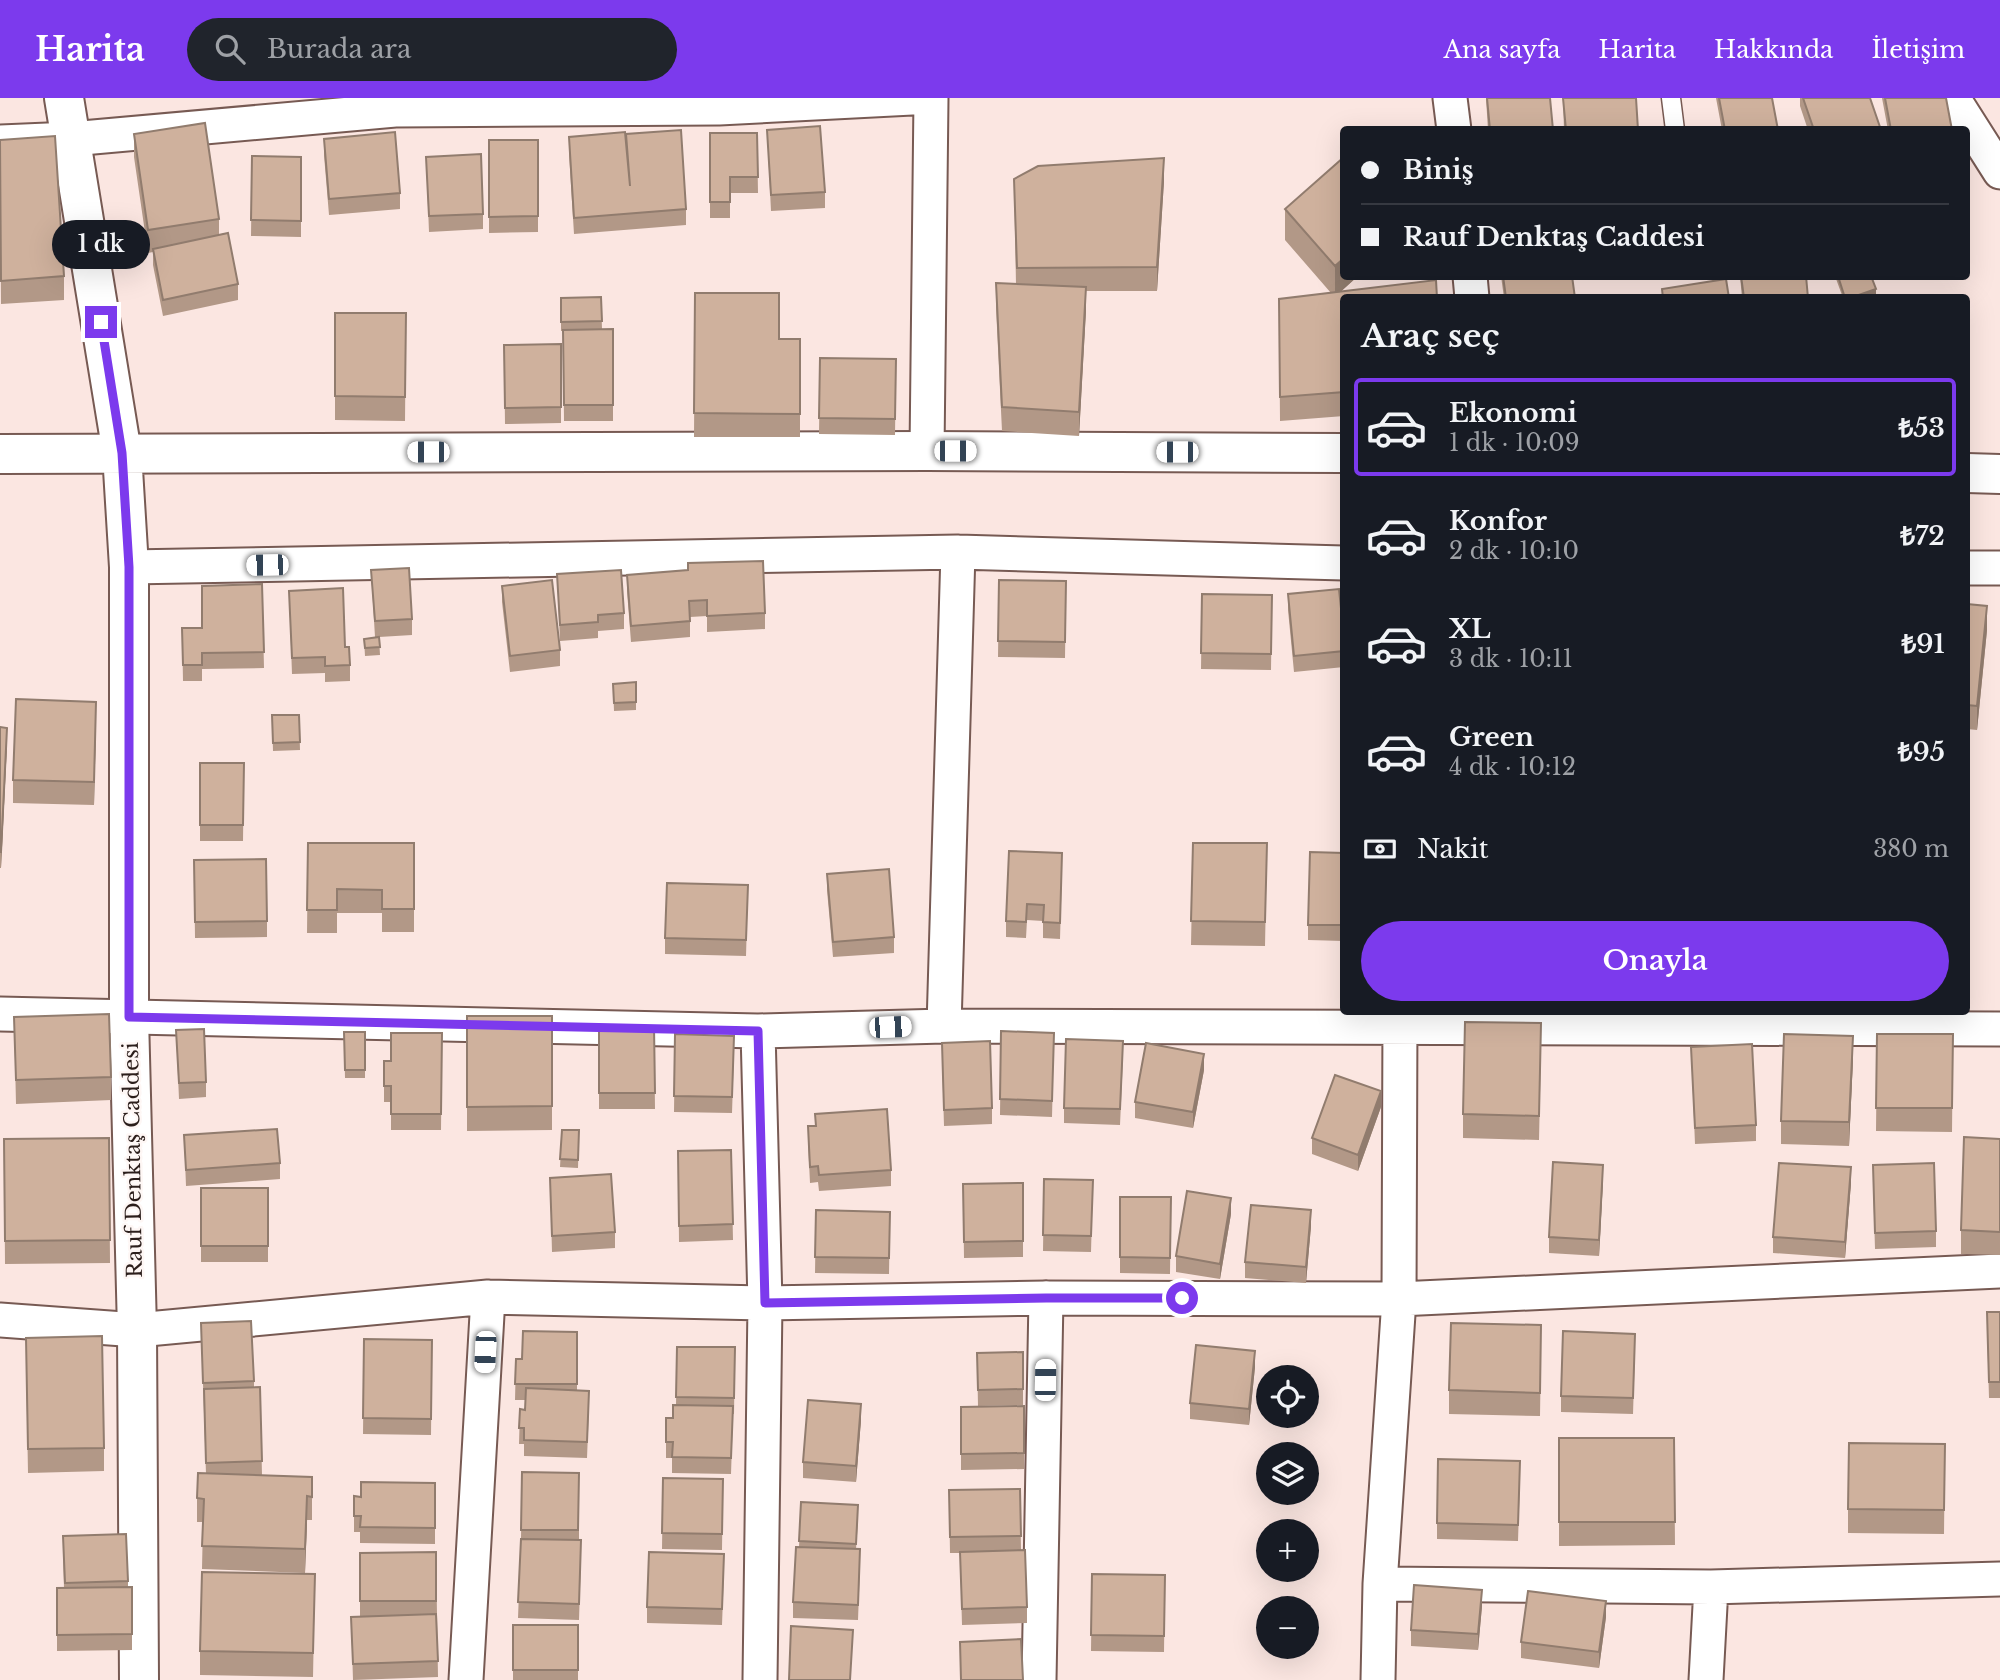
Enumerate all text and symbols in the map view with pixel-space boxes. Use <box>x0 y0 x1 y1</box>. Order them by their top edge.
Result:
search box <box>187 18 677 81</box>
text: Harita <box>35 29 145 70</box>
icon: search <box>211 30 249 68</box>
text: Burada ara <box>267 33 411 65</box>
text: Ana sayfa <box>1443 35 1561 64</box>
text: Harita <box>1599 35 1676 64</box>
text: Hakkında <box>1714 35 1833 64</box>
text: İletişim <box>1871 35 1965 64</box>
text: Biniş <box>1403 154 1474 186</box>
callout: 1 dk <box>52 220 150 270</box>
text: Rauf Denktaş Caddesi <box>1403 221 1704 253</box>
text: 1 dk <box>77 230 125 258</box>
route end <box>85 306 117 338</box>
text: Araç seç <box>1361 316 1499 356</box>
icon: car <box>1365 396 1428 459</box>
text: Ekonomi <box>1449 397 1577 429</box>
text: ₺53 <box>1899 412 1945 444</box>
text: 1 dk · 10:09 <box>1449 429 1579 457</box>
car <box>935 441 977 462</box>
car <box>408 442 450 463</box>
car <box>1157 442 1199 463</box>
icon: car <box>1365 504 1428 567</box>
text: Konfor <box>1449 505 1547 537</box>
text: ₺72 <box>1900 520 1945 552</box>
text: 2 dk · 10:10 <box>1449 537 1579 565</box>
car <box>246 554 289 576</box>
icon: car <box>1365 612 1428 675</box>
text: XL <box>1449 613 1491 645</box>
text: ₺91 <box>1901 628 1945 660</box>
text: 3 dk · 10:11 <box>1449 645 1573 673</box>
icon: car <box>1365 720 1428 783</box>
text: Green <box>1449 721 1534 753</box>
text: ₺95 <box>1898 736 1945 768</box>
text: 4 dk · 10:12 <box>1449 753 1576 781</box>
icon: cash <box>1361 830 1399 868</box>
text: Nakit <box>1417 833 1489 865</box>
text: 380 m <box>1873 835 1949 863</box>
button: Onayla <box>1361 921 1949 1001</box>
car <box>869 1016 912 1038</box>
street label: Rauf Denktaş Caddesi <box>118 1042 148 1278</box>
route start <box>1166 1282 1198 1314</box>
car <box>474 1330 497 1374</box>
car <box>1035 1359 1056 1401</box>
map controls <box>1256 1365 1319 1659</box>
button: locate <box>1256 1365 1319 1428</box>
button: layers <box>1256 1442 1319 1505</box>
button: + <box>1256 1519 1319 1582</box>
button: − <box>1256 1596 1319 1659</box>

